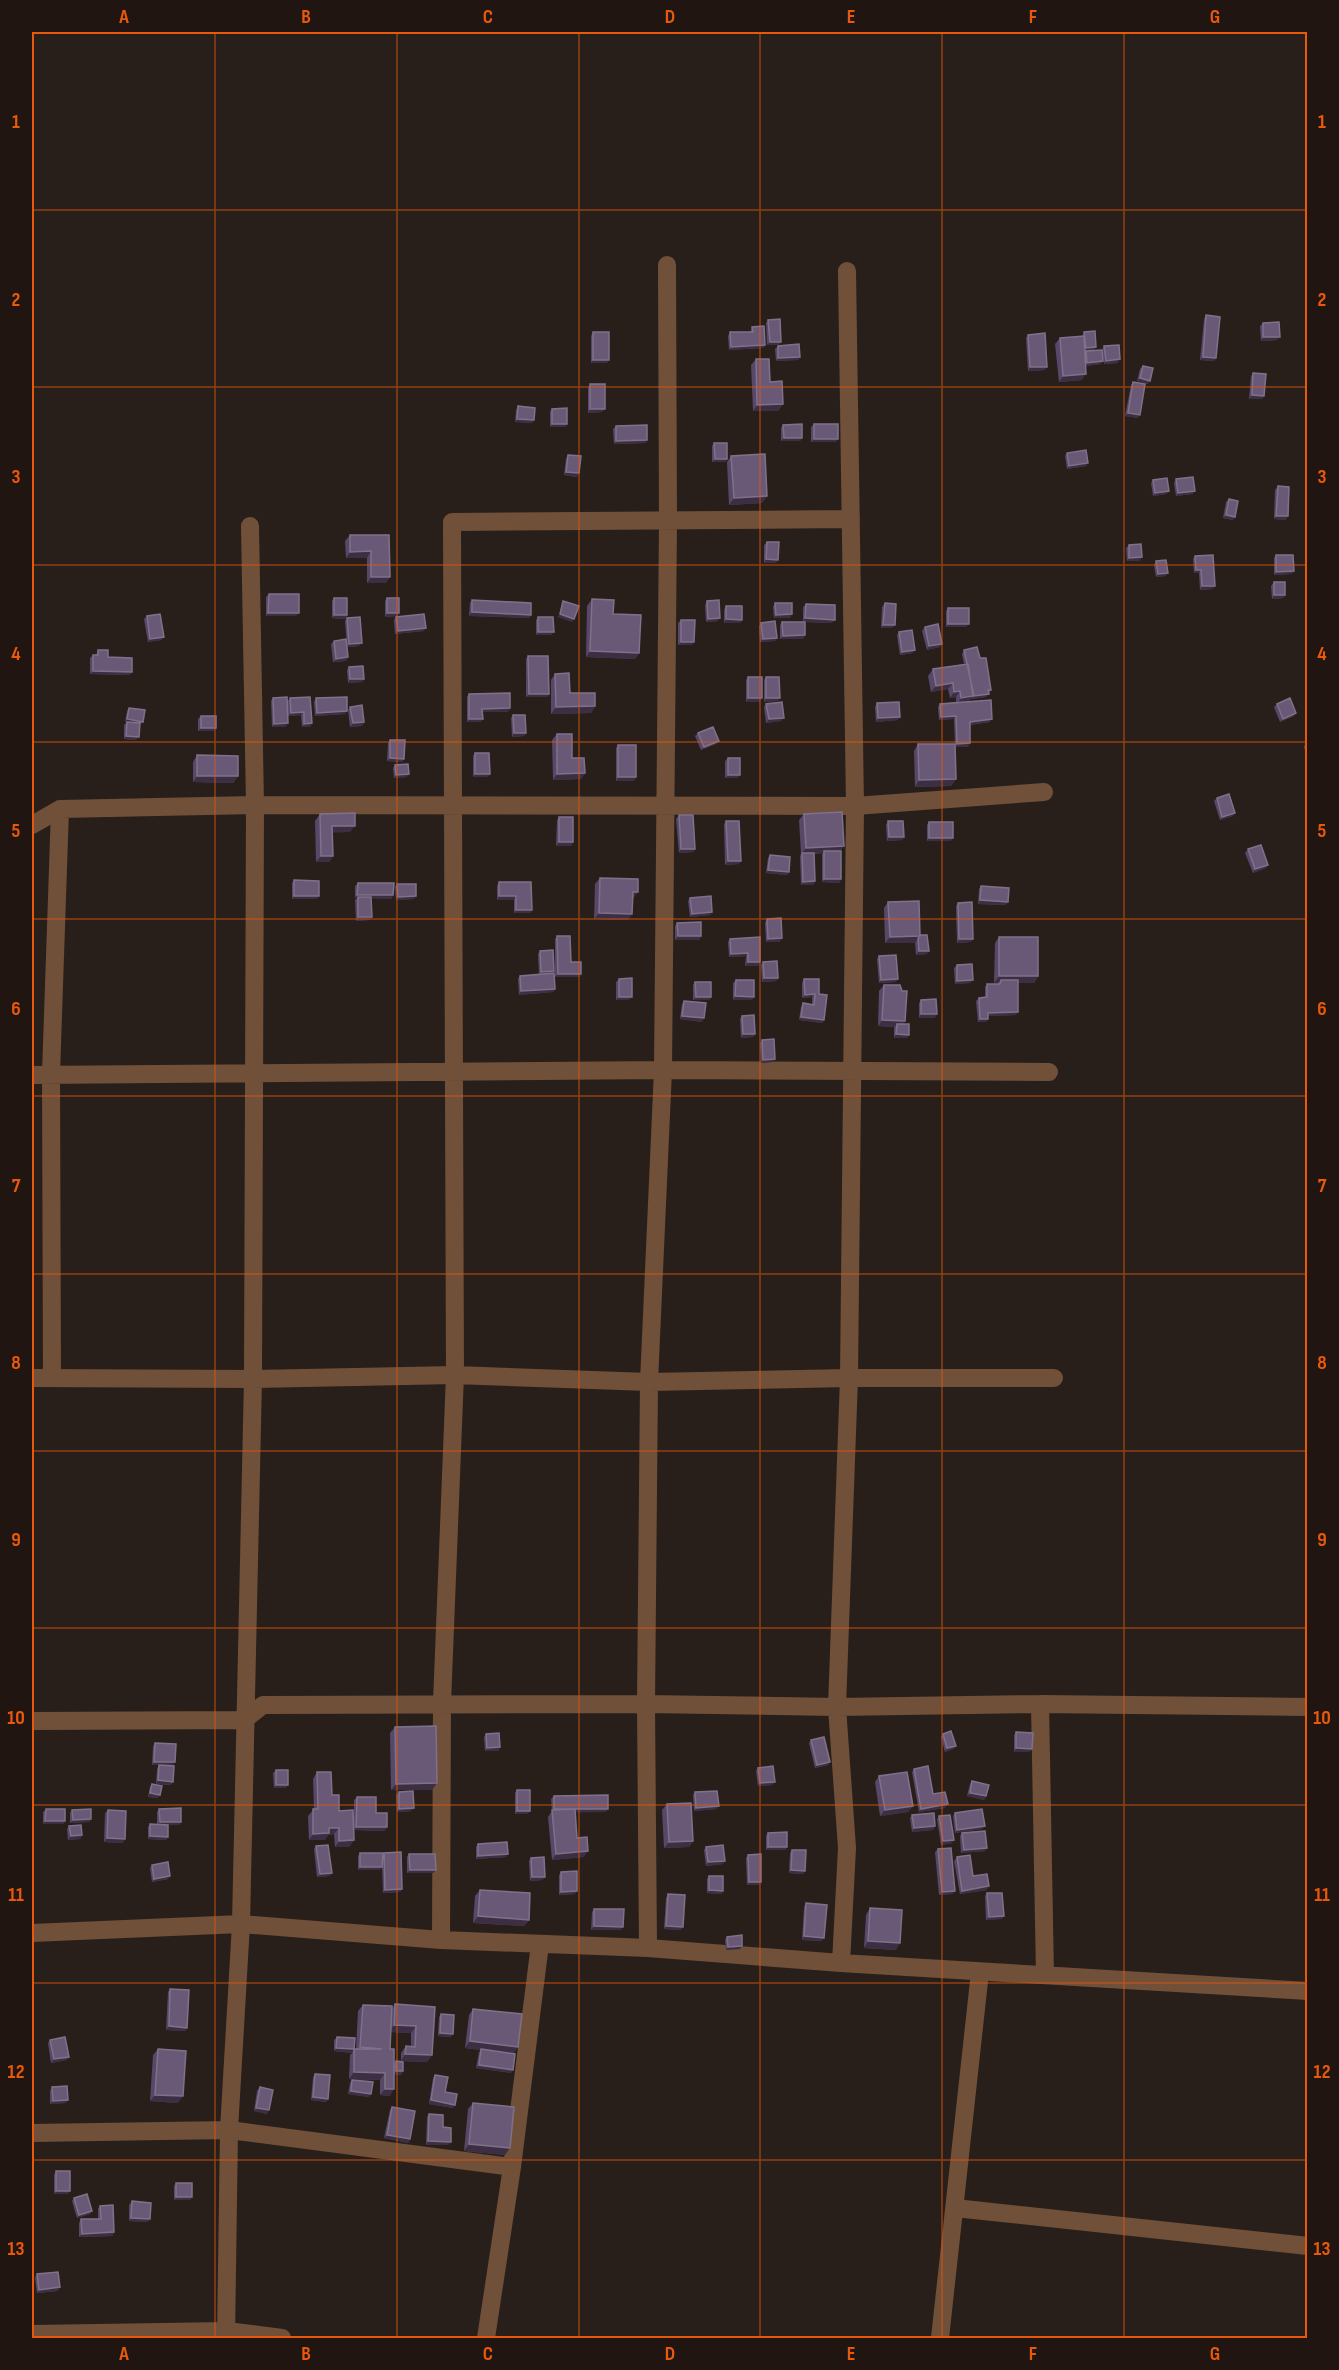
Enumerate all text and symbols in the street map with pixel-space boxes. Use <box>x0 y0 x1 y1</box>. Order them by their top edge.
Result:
text: A <box>118 5 129 29</box>
text: B <box>301 5 311 29</box>
text: C <box>483 5 493 29</box>
text: D <box>665 5 675 29</box>
text: E <box>847 5 855 29</box>
text: F <box>1029 5 1037 29</box>
text: G <box>1210 5 1220 29</box>
text: 1 <box>12 110 20 134</box>
text: 1 <box>1318 110 1326 134</box>
text: 2 <box>12 288 20 312</box>
text: 2 <box>1318 288 1326 312</box>
text: 3 <box>12 465 21 489</box>
text: 3 <box>1318 465 1327 489</box>
text: 4 <box>11 642 21 666</box>
text: 4 <box>1317 642 1327 666</box>
text: 5 <box>12 819 21 843</box>
text: 5 <box>1318 819 1327 843</box>
text: 6 <box>11 997 21 1021</box>
text: 6 <box>1317 997 1327 1021</box>
text: 7 <box>12 1174 21 1198</box>
text: 7 <box>1318 1174 1327 1198</box>
text: 8 <box>11 1351 21 1375</box>
text: 8 <box>1317 1351 1327 1375</box>
text: 9 <box>11 1528 21 1552</box>
text: 9 <box>1317 1528 1327 1552</box>
text: 10 <box>7 1706 25 1730</box>
text: 10 <box>1313 1706 1331 1730</box>
text: 11 <box>8 1883 24 1907</box>
text: 11 <box>1314 1883 1330 1907</box>
text: 12 <box>8 2060 24 2084</box>
text: 12 <box>1314 2060 1330 2084</box>
text: 13 <box>8 2237 24 2261</box>
text: 13 <box>1314 2237 1330 2261</box>
text: A <box>118 2342 129 2366</box>
text: B <box>301 2342 311 2366</box>
text: C <box>483 2342 493 2366</box>
text: D <box>665 2342 675 2366</box>
text: E <box>847 2342 855 2366</box>
text: F <box>1029 2342 1037 2366</box>
text: G <box>1210 2342 1220 2366</box>

